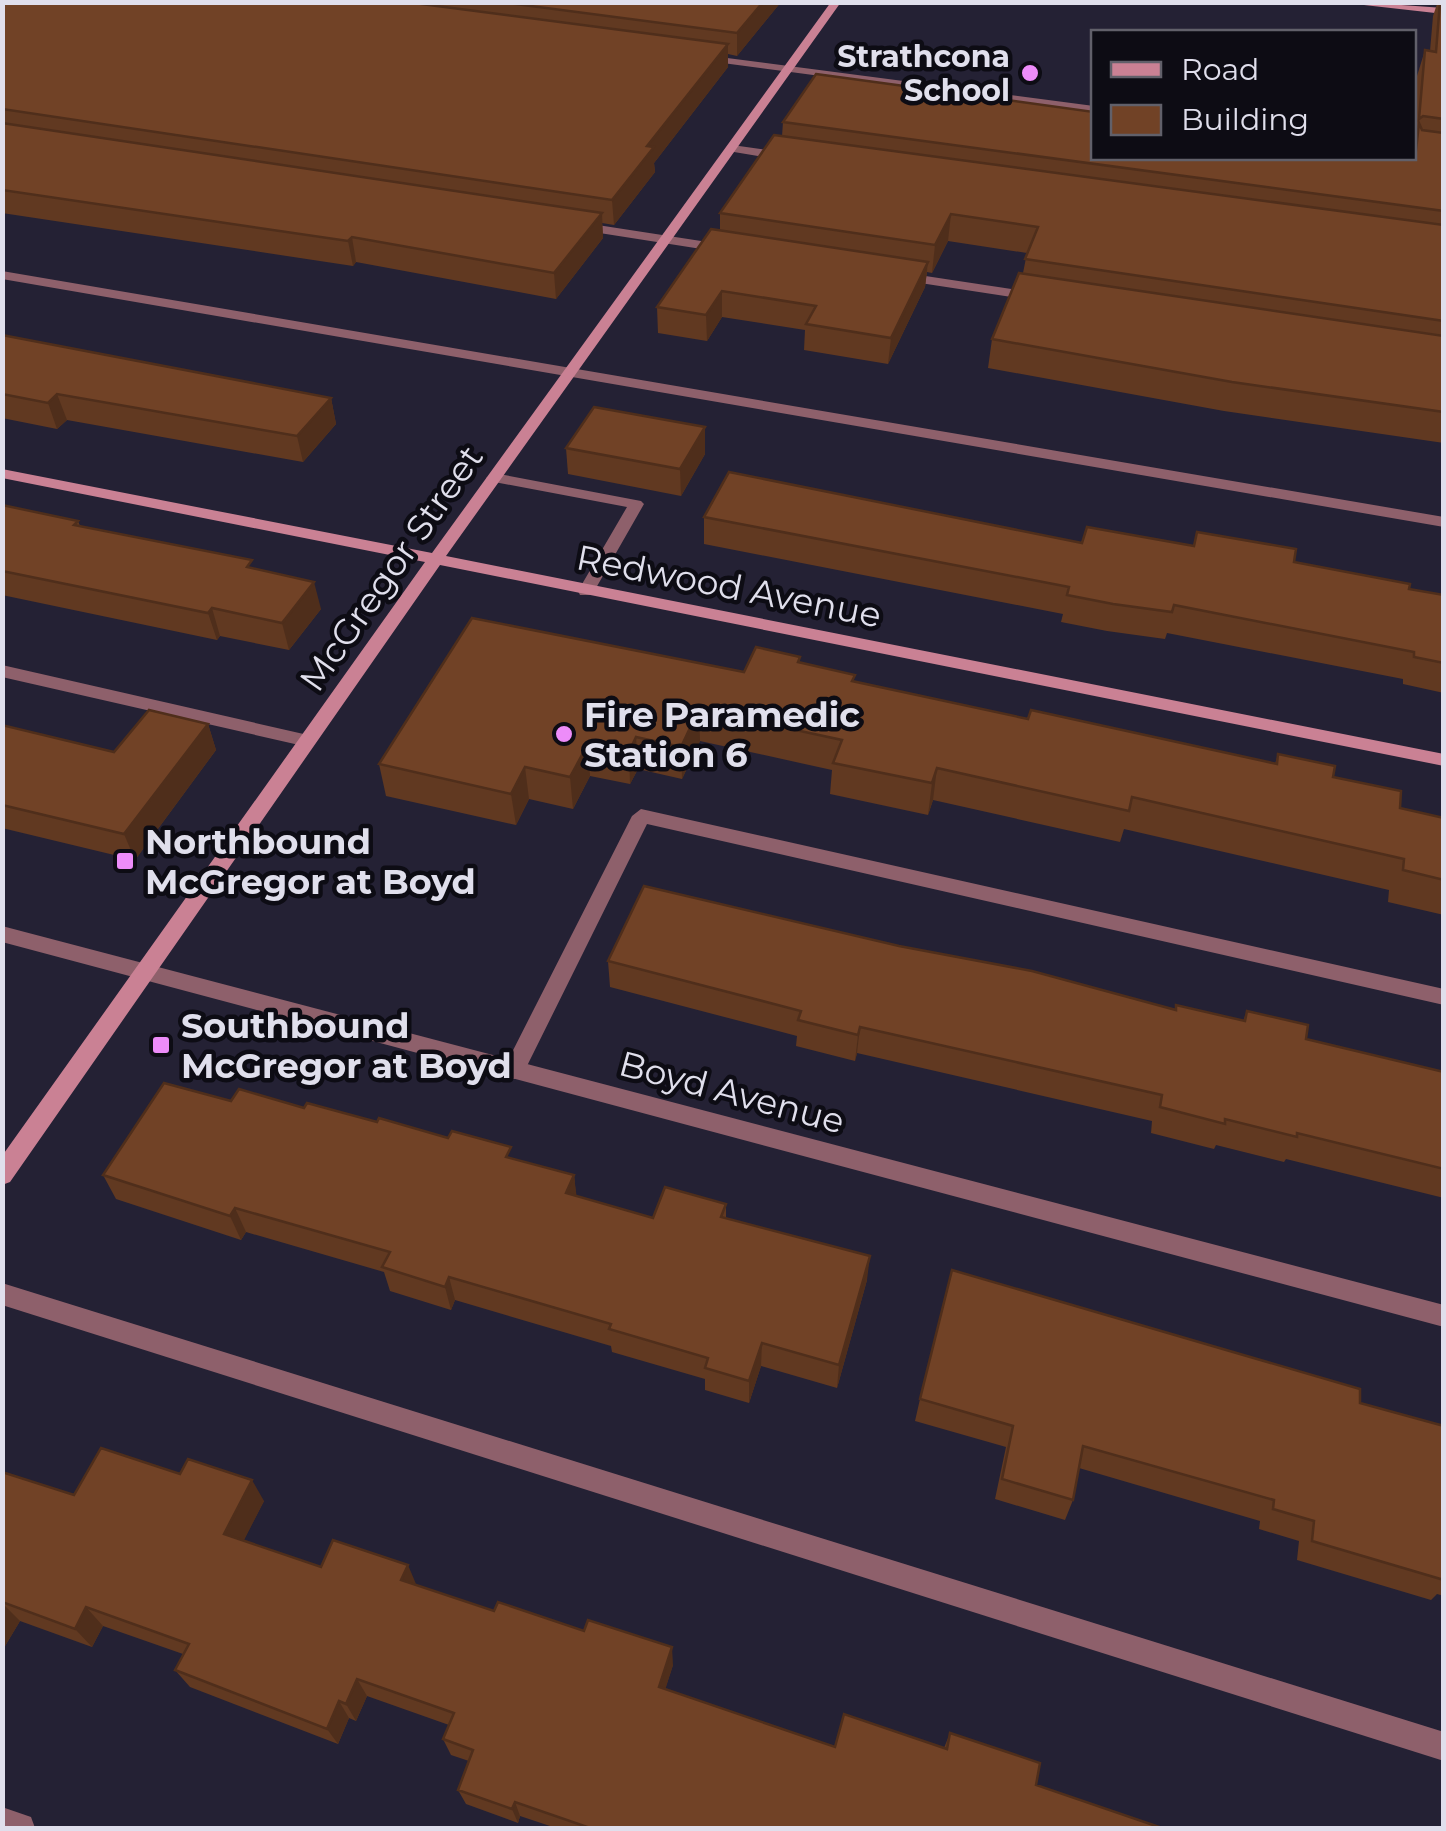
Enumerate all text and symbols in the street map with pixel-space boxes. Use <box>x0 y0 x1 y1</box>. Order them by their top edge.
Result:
legend <box>1091 30 1416 160</box>
place label: Strathcona School <box>837 38 1010 109</box>
text: Road <box>1181 51 1259 88</box>
marker: Strathcona School <box>1019 62 1041 84</box>
text: Building <box>1181 101 1309 138</box>
street label: McGregor Street <box>290 437 492 699</box>
street label: Redwood Avenue <box>573 535 885 637</box>
place label: Fire Paramedic Station 6 <box>584 693 860 776</box>
marker: Fire Paramedic Station 6 <box>553 723 575 745</box>
place label: Northbound McGregor at Boyd <box>145 820 476 903</box>
marker: Northbound McGregor at Boyd <box>114 850 136 872</box>
place label: Southbound McGregor at Boyd <box>181 1004 512 1087</box>
marker: Southbound McGregor at Boyd <box>150 1034 172 1056</box>
street label: Boyd Avenue <box>615 1041 849 1143</box>

